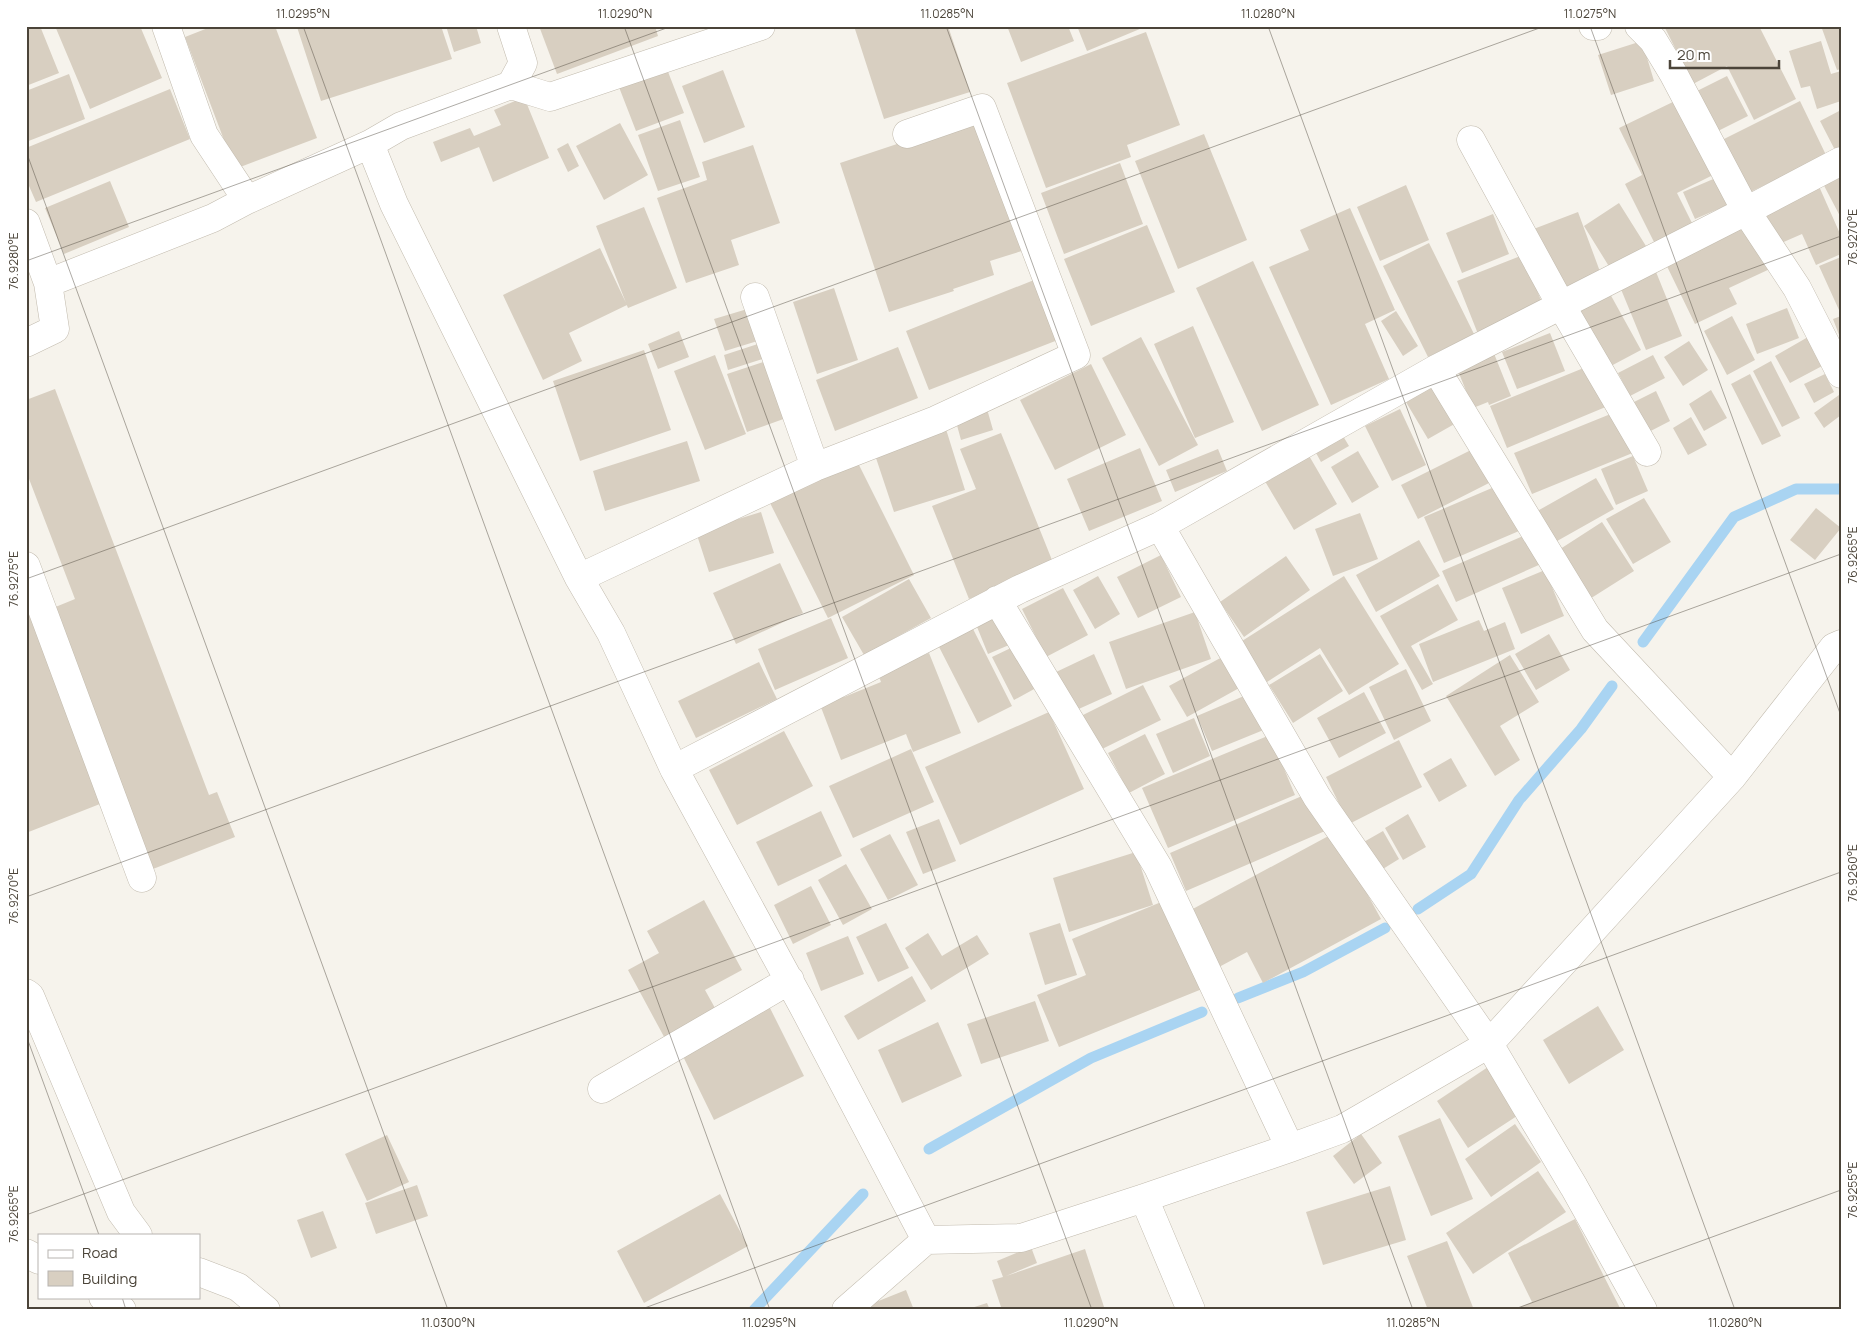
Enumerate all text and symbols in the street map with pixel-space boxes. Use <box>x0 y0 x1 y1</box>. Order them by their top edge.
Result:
text: 11.0295°N <box>276 5 330 22</box>
text: 11.0290°N <box>598 5 652 22</box>
text: 11.0285°N <box>920 5 974 22</box>
text: 11.0280°N <box>1241 5 1295 22</box>
text: 11.0275°N <box>1564 5 1616 22</box>
scale bar <box>1670 38 1778 70</box>
text: 20 m <box>1677 44 1710 65</box>
text: 76.9270°E <box>1844 209 1861 265</box>
text: 76.9280°E <box>5 232 22 290</box>
text: 76.9265°E <box>1844 526 1861 584</box>
text: 76.9275°E <box>5 551 22 607</box>
text: 76.9260°E <box>1844 844 1861 902</box>
text: 76.9270°E <box>5 868 22 924</box>
text: 76.9255°E <box>1844 1161 1861 1218</box>
text: 76.9265°E <box>5 1185 22 1243</box>
legend <box>38 1234 200 1298</box>
text: Road <box>82 1242 118 1263</box>
text: Building <box>82 1268 137 1289</box>
text: 11.0300°N <box>421 1314 475 1331</box>
text: 11.0295°N <box>742 1314 796 1331</box>
text: 11.0290°N <box>1064 1314 1118 1331</box>
text: 11.0285°N <box>1386 1314 1440 1331</box>
text: 11.0280°N <box>1708 1314 1762 1331</box>

